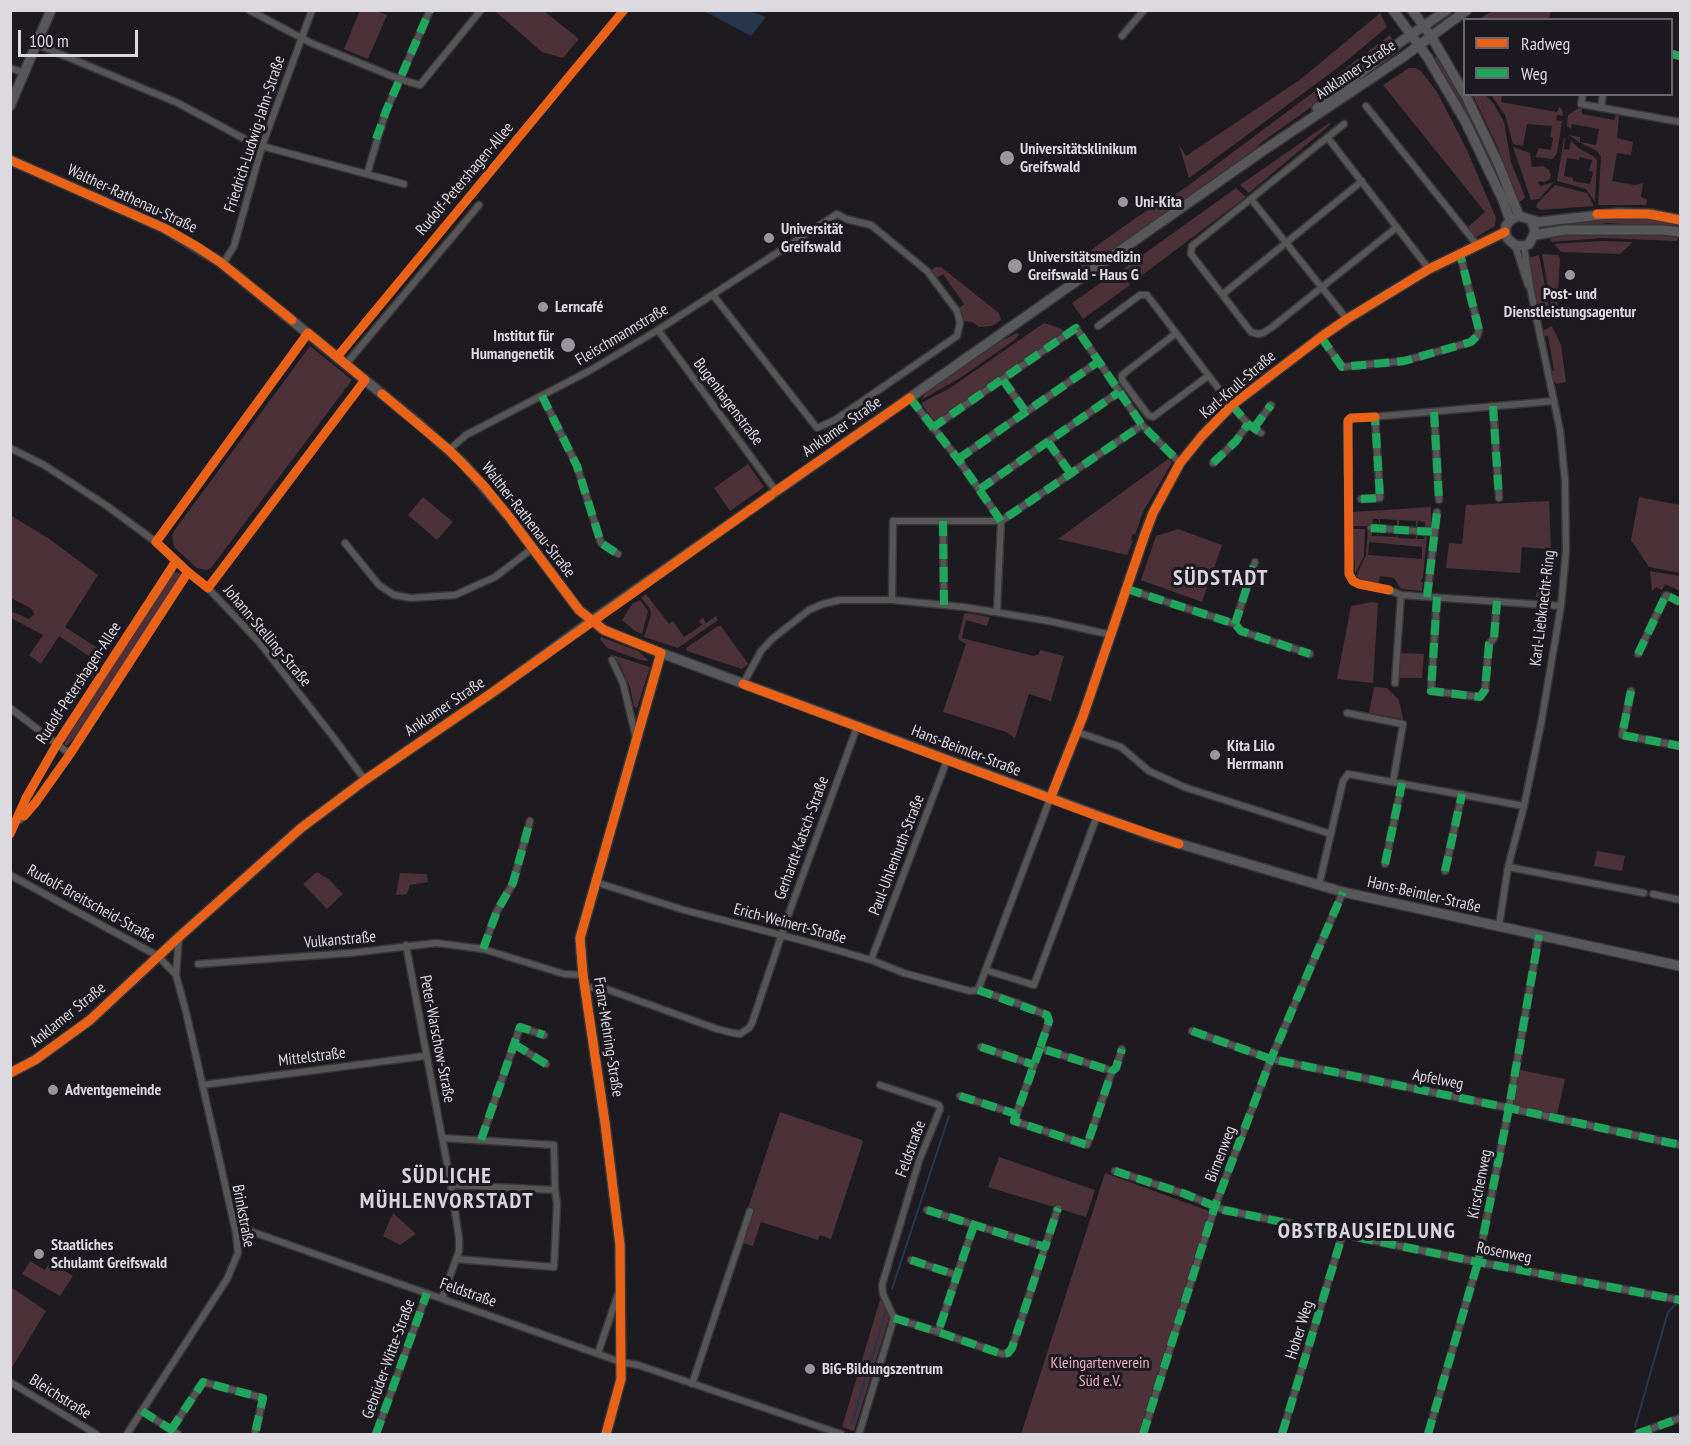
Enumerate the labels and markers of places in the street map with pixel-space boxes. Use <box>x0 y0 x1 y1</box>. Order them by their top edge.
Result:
place label: Universitätsklinikum Greifswald <box>1020 139 1137 177</box>
marker: Universitätsklinikum Greifswald <box>998 149 1016 167</box>
place label: Uni-Kita <box>1135 192 1182 212</box>
marker: Uni-Kita <box>1116 195 1130 209</box>
place label: Universität Greifswald <box>781 219 843 257</box>
marker: Universität Greifswald <box>762 231 776 245</box>
place label: Universitätsmedizin Greifswald - Haus G <box>1028 247 1141 285</box>
marker: Universitätsmedizin Greifswald - Haus G <box>1006 257 1024 275</box>
marker: Post- und Dienstleistungsagentur <box>1563 268 1577 282</box>
place label: Post- und Dienstleistungsagentur <box>1504 284 1636 322</box>
place label: Lerncafé <box>555 297 603 317</box>
marker: Lerncafé <box>536 300 550 314</box>
place label: Institut für Humangenetik <box>471 326 554 364</box>
marker: Institut für Humangenetik <box>559 336 577 354</box>
place label: Kita Lilo Herrmann <box>1227 736 1283 774</box>
marker: Kita Lilo Herrmann <box>1208 748 1222 762</box>
place label: Adventgemeinde <box>65 1080 161 1100</box>
marker: Adventgemeinde <box>46 1083 60 1097</box>
place label: Staatliches Schulamt Greifswald <box>51 1235 167 1273</box>
marker: Staatliches Schulamt Greifswald <box>32 1247 46 1261</box>
place label: BiG-Bildungszentrum <box>822 1359 943 1379</box>
marker: BiG-Bildungszentrum <box>803 1362 817 1376</box>

